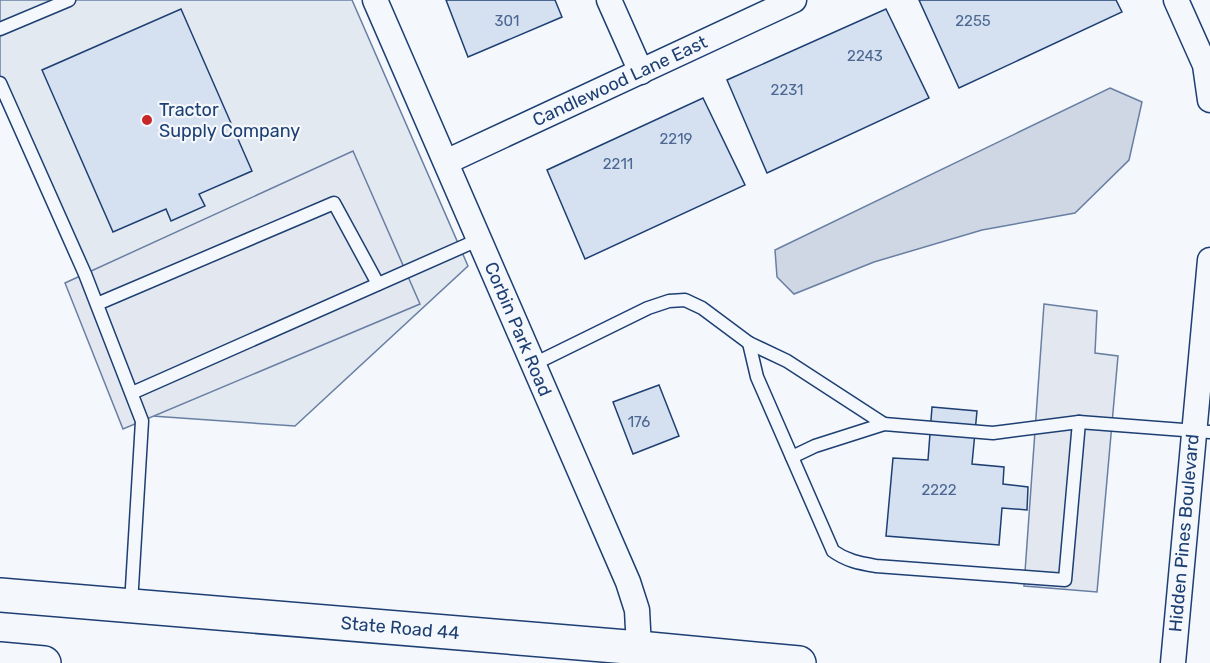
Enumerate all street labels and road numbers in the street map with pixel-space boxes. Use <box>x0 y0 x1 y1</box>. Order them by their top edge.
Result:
street label: Candlewood Lane East <box>529 31 711 131</box>
street label: Corbin Park Road <box>480 258 556 400</box>
street label: Hidden Pines Boulevard <box>1164 433 1204 633</box>
street label: State Road 44 <box>340 612 460 644</box>

